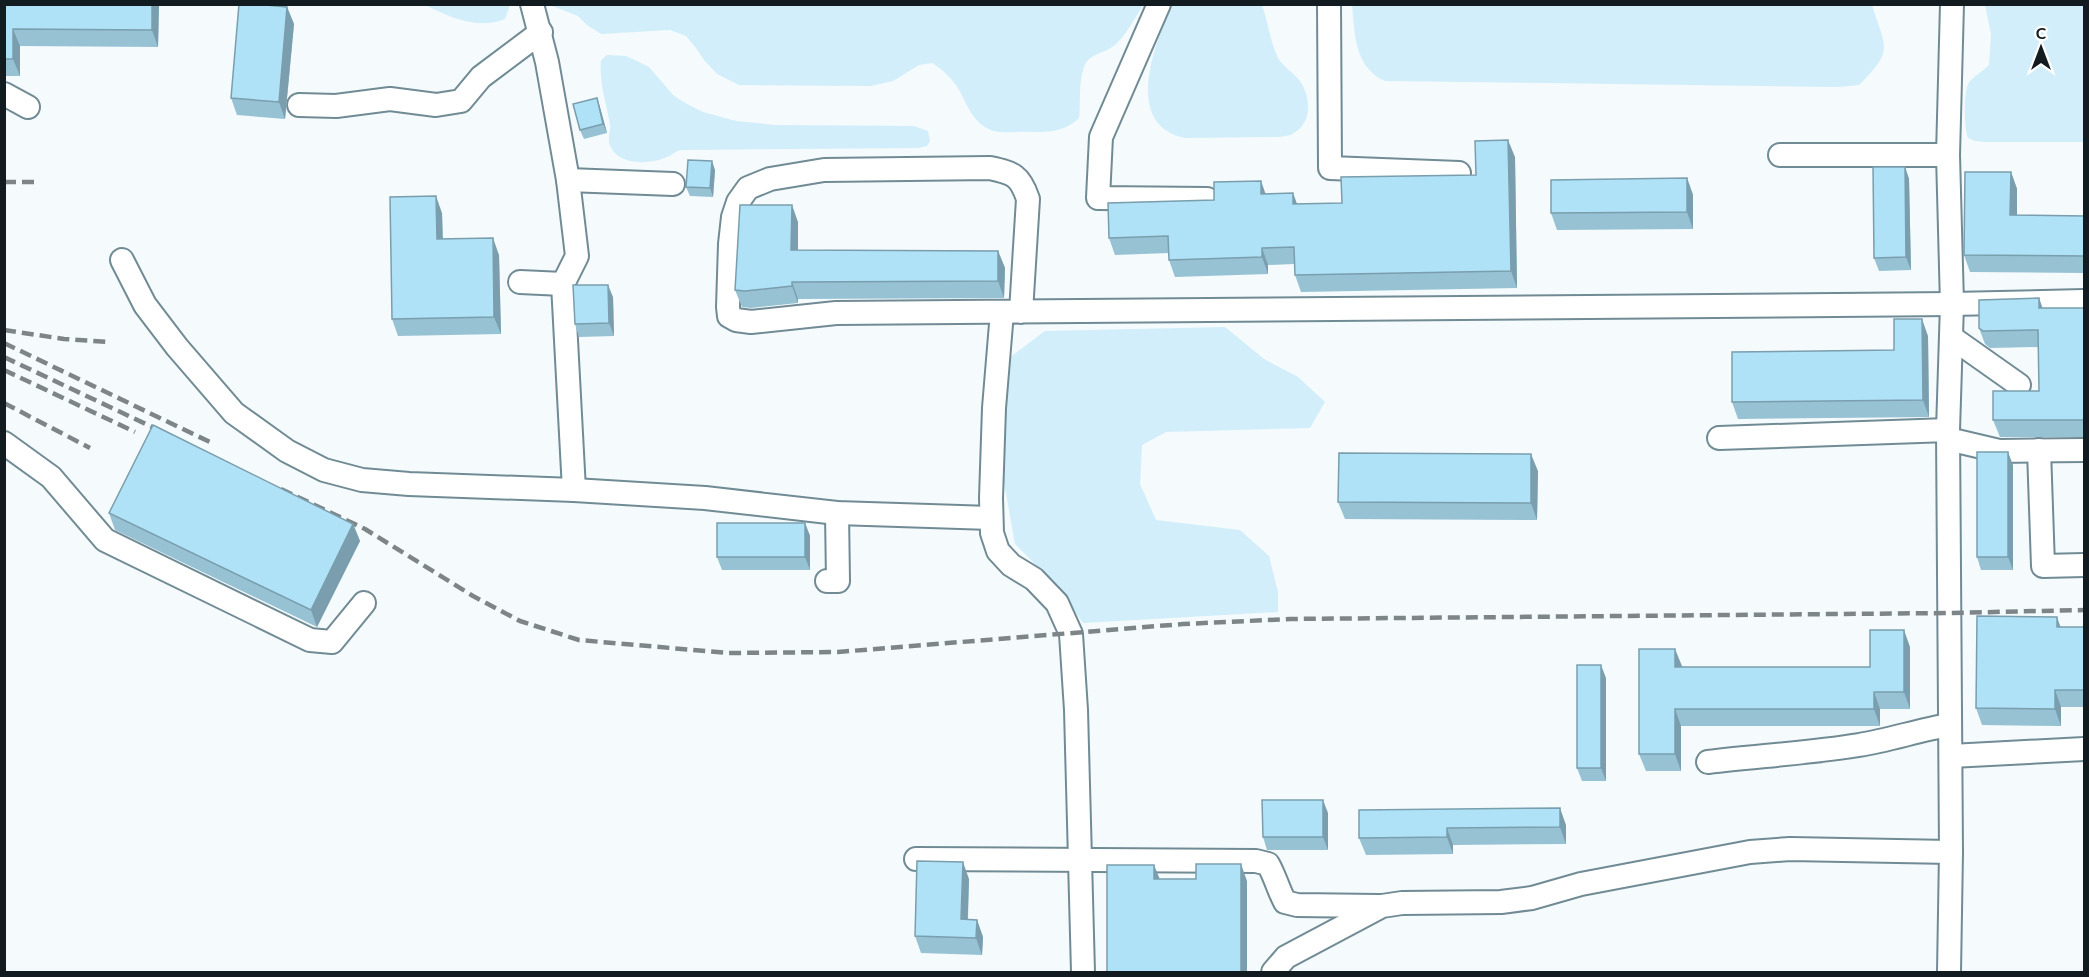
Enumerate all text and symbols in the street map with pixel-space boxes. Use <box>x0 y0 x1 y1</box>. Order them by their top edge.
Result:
north arrow <box>2011 18 2071 78</box>
text: С <box>2036 23 2047 43</box>

